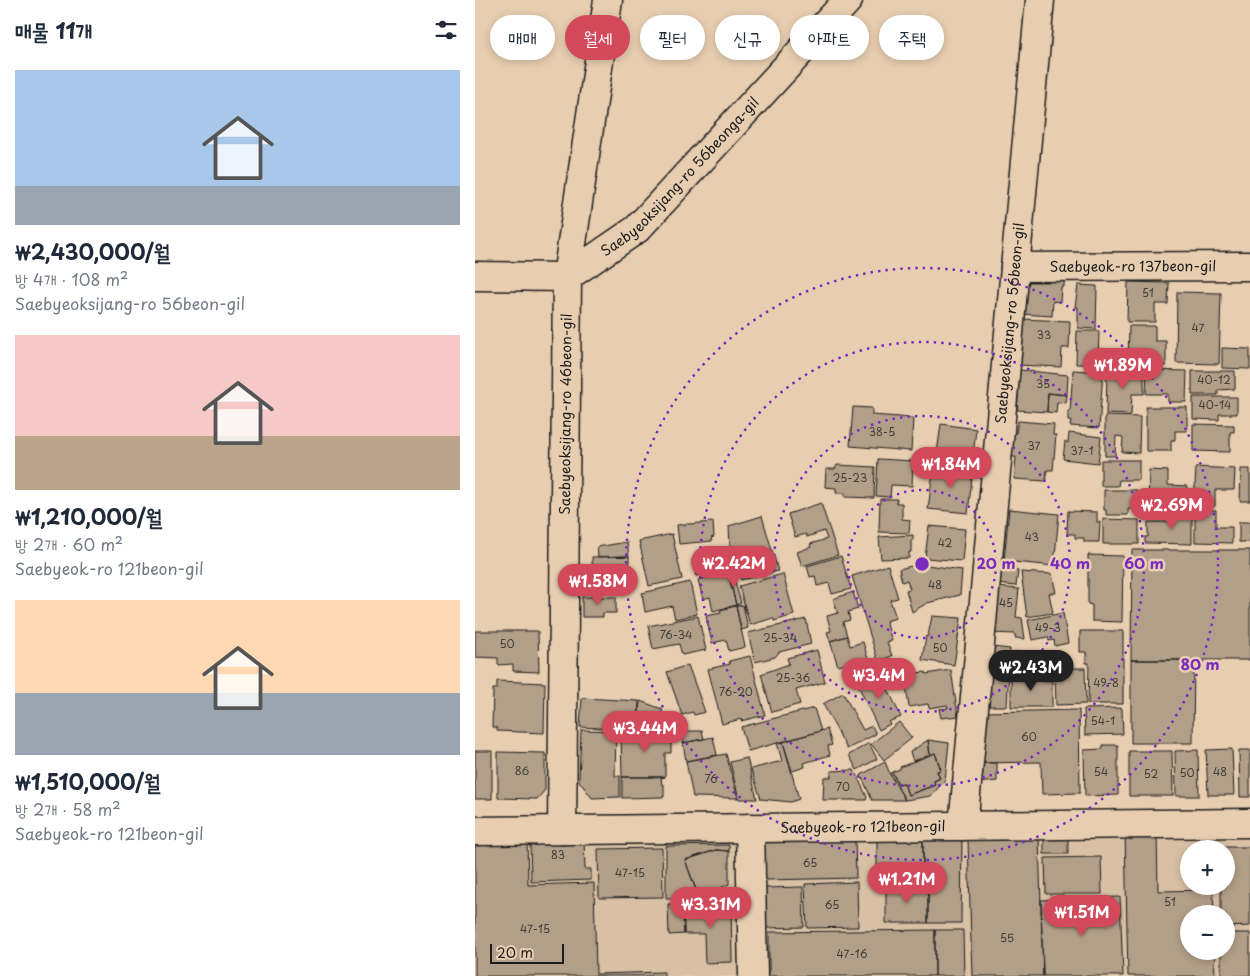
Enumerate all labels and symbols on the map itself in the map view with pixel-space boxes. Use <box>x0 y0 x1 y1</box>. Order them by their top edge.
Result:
street label: Saebyeoksijang-ro 56beonga-gil <box>596 92 764 261</box>
street label: Saebyeoksijang-ro 56beon-gil <box>990 222 1029 424</box>
street label: Saebyeok-ro 137beon-gil <box>1050 255 1216 277</box>
house number: 51 <box>1142 284 1154 301</box>
street label: Saebyeoksijang-ro 46beon-gil <box>554 313 577 515</box>
house number: 47 <box>1192 319 1205 336</box>
house number: 33 <box>1037 326 1051 343</box>
pin: ₩1.89M <box>1082 348 1164 390</box>
house number: 40-12 <box>1197 371 1231 388</box>
house number: 35 <box>1036 375 1050 392</box>
house number: 40-14 <box>1199 396 1231 413</box>
house number: 38-5 <box>869 423 895 440</box>
house number: 37 <box>1028 437 1041 454</box>
house number: 37-1 <box>1070 442 1094 459</box>
pin: ₩1.84M <box>910 446 992 489</box>
house number: 25-23 <box>833 469 867 486</box>
pin: ₩2.69M <box>1131 488 1213 530</box>
house number: 43 <box>1025 528 1039 545</box>
house number: 42 <box>938 534 953 551</box>
pin: ₩2.42M <box>693 546 775 588</box>
text: 20 m <box>977 551 1015 574</box>
text: 40 m <box>1050 551 1090 574</box>
text: 60 m <box>1124 551 1164 574</box>
centre of rings <box>913 555 931 573</box>
pin: ₩1.58M <box>557 564 639 606</box>
house number: 48 <box>928 576 942 593</box>
house number: 45 <box>999 594 1013 611</box>
house number: 49-3 <box>1035 619 1061 636</box>
house number: 76-34 <box>660 626 692 643</box>
house number: 25-34 <box>763 629 797 646</box>
house number: 50 <box>499 635 515 652</box>
house number: 50 <box>932 639 948 656</box>
pin: ₩2.43M <box>990 650 1072 692</box>
text: 80 m <box>1180 652 1220 675</box>
pin: ₩3.4M <box>844 658 914 700</box>
house number: 25-36 <box>776 669 811 686</box>
house number: 49-8 <box>1093 674 1119 691</box>
house number: 76-20 <box>719 683 753 700</box>
pin: ₩3.44M <box>604 710 686 753</box>
house number: 54-1 <box>1091 712 1115 729</box>
house number: 60 <box>1021 728 1037 745</box>
house number: 86 <box>515 762 529 779</box>
house number: 54 <box>1094 763 1108 780</box>
house number: 48 <box>1213 763 1227 780</box>
house number: 50 <box>1179 764 1195 781</box>
house number: 52 <box>1144 765 1158 782</box>
house number: 76 <box>704 770 718 787</box>
house number: 70 <box>836 778 850 795</box>
street label: Saebyeok-ro 121beon-gil <box>780 815 946 838</box>
house number: 83 <box>551 846 565 863</box>
house number: 65 <box>803 854 817 871</box>
pin: ₩1.21M <box>866 862 948 904</box>
house number: 47-15 <box>615 864 645 881</box>
pin: ₩3.31M <box>670 886 752 929</box>
house number: 51 <box>1164 893 1176 910</box>
pin: ₩1.51M <box>1041 894 1123 937</box>
house number: 65 <box>825 896 839 913</box>
house number: 47-15 <box>520 920 550 937</box>
house number: 55 <box>1000 929 1014 946</box>
scale bar <box>490 941 564 964</box>
house number: 47-16 <box>837 945 868 962</box>

